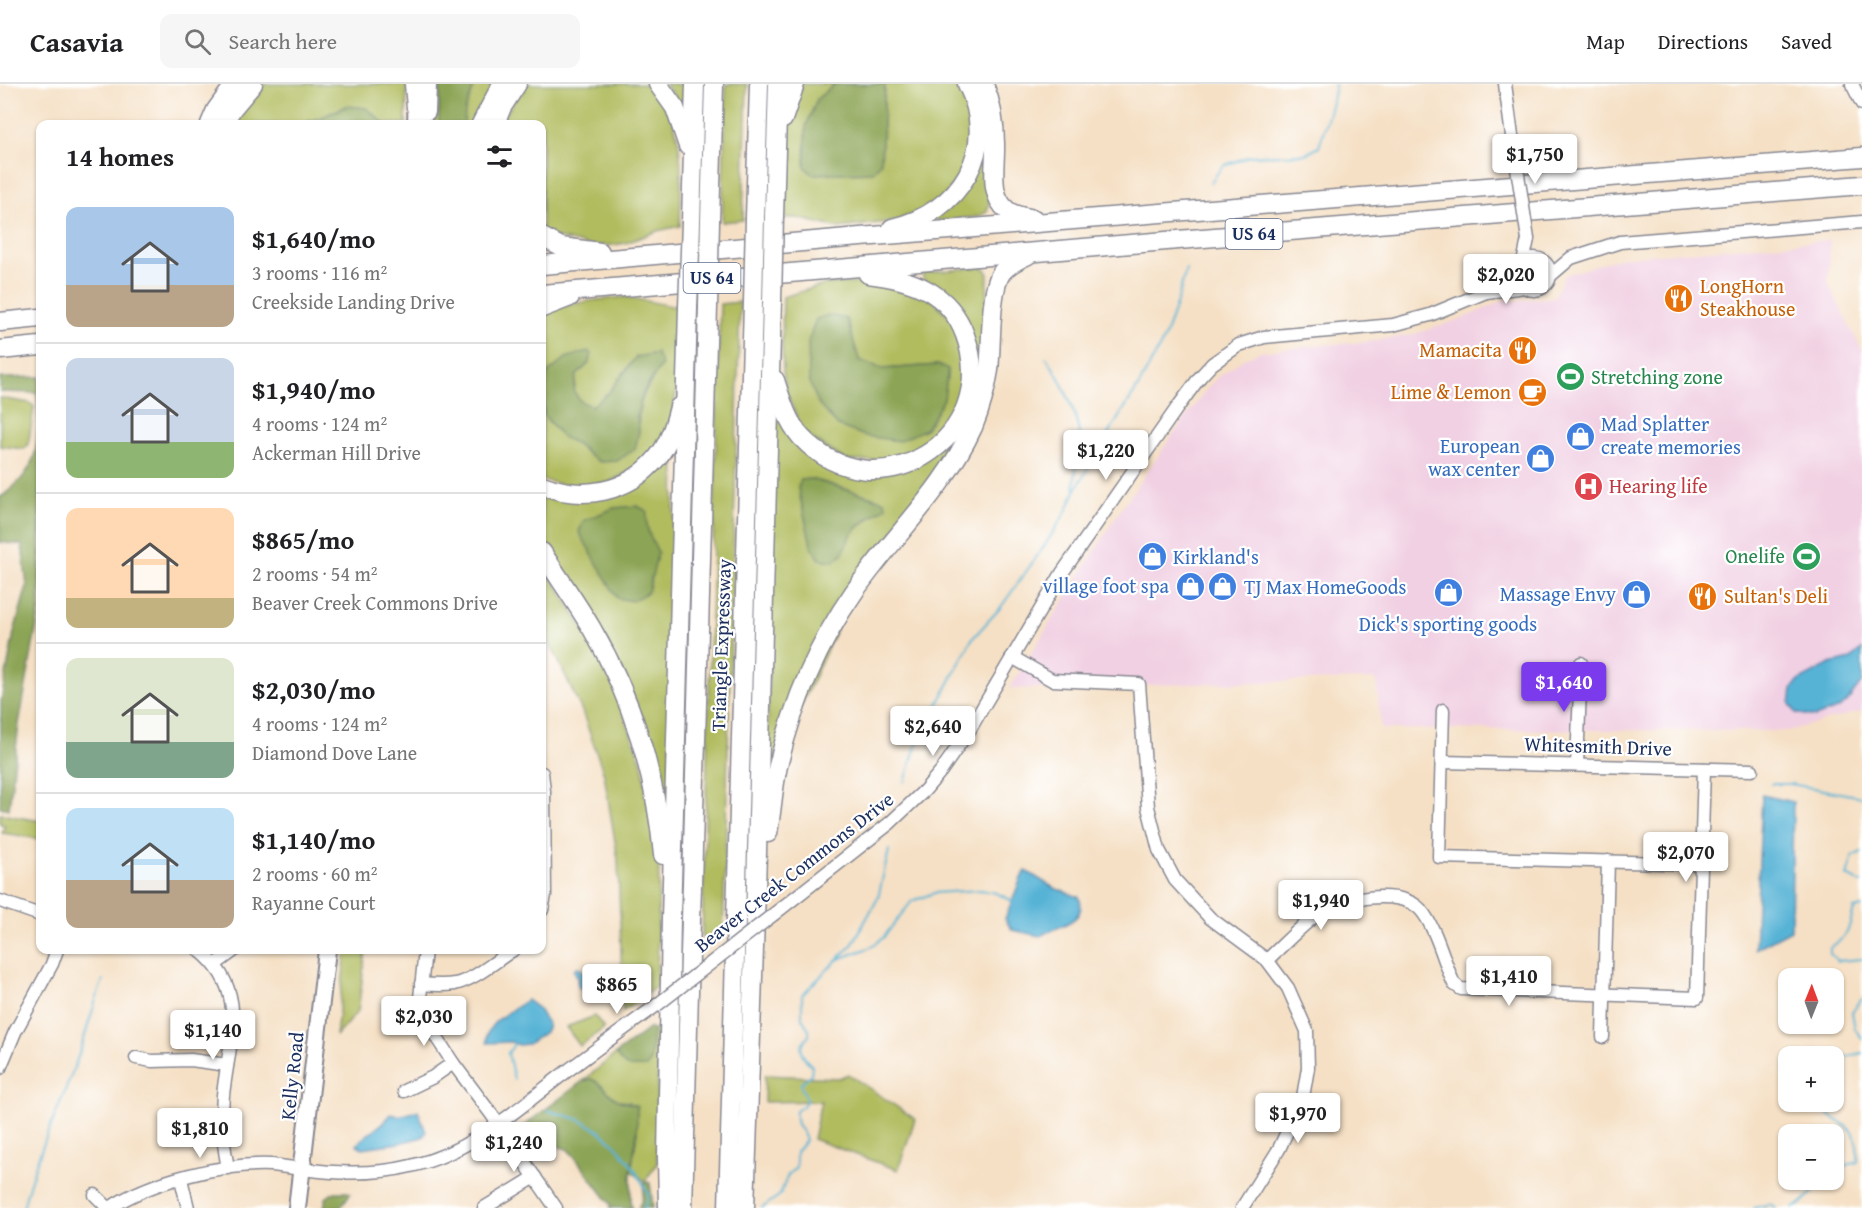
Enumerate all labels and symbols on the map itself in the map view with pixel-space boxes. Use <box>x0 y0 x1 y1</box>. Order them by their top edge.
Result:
pin: $1,750 <box>1486 134 1584 185</box>
road number: US 64 <box>1226 219 1282 249</box>
pin: $2,020 <box>1457 254 1555 305</box>
road number: US 64 <box>684 263 740 293</box>
place label: LongHorn Steakhouse <box>1700 271 1795 323</box>
restaurant icon: LongHorn Steakhouse <box>1663 282 1695 314</box>
restaurant icon: Mamacita <box>1507 334 1539 366</box>
place label: Mamacita <box>1419 335 1503 364</box>
sports icon: Stretching zone <box>1554 361 1586 393</box>
place label: Stretching zone <box>1591 362 1723 391</box>
cafe icon: Lime & Lemon <box>1516 376 1548 408</box>
place label: Lime & Lemon <box>1391 377 1511 406</box>
place label: Mad Splatter create memories <box>1601 409 1741 461</box>
shop icon: Mad Splatter create memories <box>1564 420 1596 452</box>
pin: $1,220 <box>1057 430 1155 481</box>
place label: European wax center <box>1428 431 1520 483</box>
shop icon: European wax center <box>1525 442 1557 474</box>
hospital icon: Hearing life <box>1572 470 1604 502</box>
place label: Hearing life <box>1609 471 1708 500</box>
sports icon: Onelife <box>1790 540 1822 572</box>
shop icon: Kirkland's <box>1136 541 1168 573</box>
place label: Onelife <box>1725 541 1785 570</box>
place label: Kirkland's <box>1173 542 1259 571</box>
street label: Triangle Expressway <box>703 558 738 732</box>
shop icon: village foot spa <box>1174 570 1206 602</box>
place label: village foot spa <box>1043 571 1170 600</box>
shop icon: TJ Max HomeGoods <box>1207 571 1239 603</box>
place label: TJ Max HomeGoods <box>1244 572 1406 601</box>
shop icon: Dick's sporting goods <box>1432 577 1464 609</box>
shop icon: Massage Envy <box>1621 578 1653 610</box>
place label: Massage Envy <box>1500 579 1616 608</box>
restaurant icon: Sultan's Deli <box>1687 580 1719 612</box>
place label: Sultan's Deli <box>1724 581 1829 610</box>
place label: Dick's sporting goods <box>1359 609 1537 638</box>
pin: $1,640 <box>1515 662 1613 713</box>
pin: $2,640 <box>884 706 982 757</box>
street label: Whitesmith Drive <box>1524 728 1672 763</box>
street label: Beaver Creek Commons Drive <box>688 784 900 959</box>
pin: $2,070 <box>1637 832 1735 883</box>
pin: $1,940 <box>1272 880 1370 931</box>
pin: $1,410 <box>1460 956 1558 1007</box>
pin: $865 <box>581 964 653 1015</box>
north arrow <box>1778 968 1844 1034</box>
pin: $2,030 <box>375 996 473 1047</box>
pin: $1,140 <box>164 1010 262 1061</box>
street label: Kelly Road <box>272 1030 311 1122</box>
pin: $1,970 <box>1249 1093 1347 1144</box>
pin: $1,810 <box>151 1108 249 1159</box>
pin: $1,240 <box>465 1122 563 1173</box>

